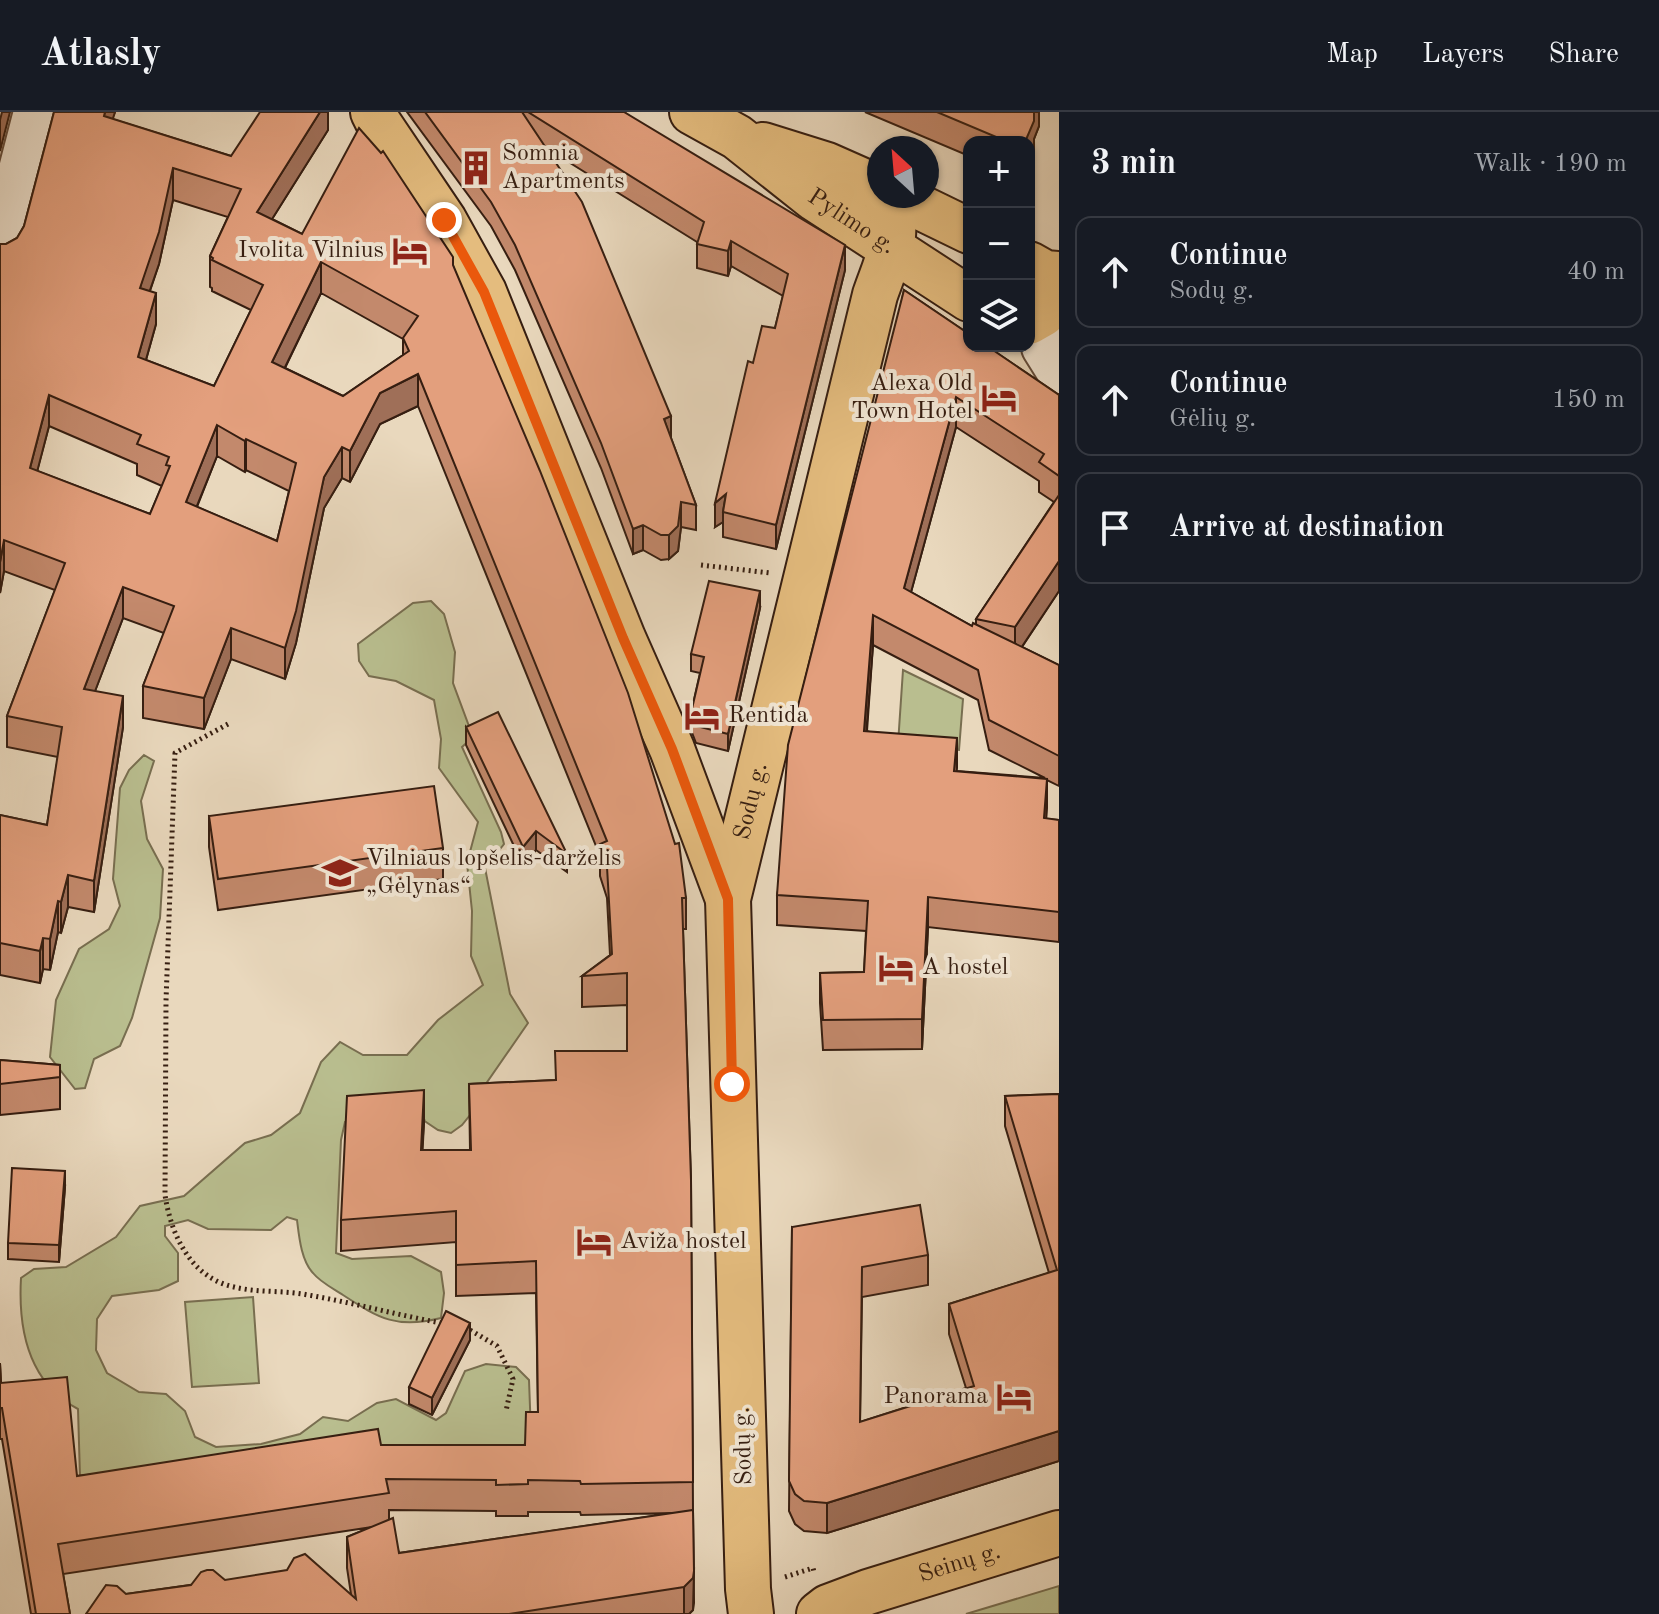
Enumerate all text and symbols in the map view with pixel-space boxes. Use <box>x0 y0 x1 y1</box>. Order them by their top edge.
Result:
text: Atlasly <box>40 36 161 74</box>
text: Map <box>1326 41 1378 69</box>
text: Layers <box>1422 41 1504 69</box>
text: Share <box>1548 41 1619 69</box>
north arrow <box>867 136 939 208</box>
map controls <box>963 136 1035 352</box>
button: + <box>963 136 1035 208</box>
place label: Somnia Apartments <box>502 142 625 194</box>
text: 3 min <box>1091 147 1176 181</box>
building icon: Somnia Apartments <box>457 149 495 187</box>
text: Walk · 190 m <box>1473 151 1627 177</box>
street label: Pylimo g. <box>803 185 899 259</box>
route end <box>426 202 462 238</box>
button: − <box>963 208 1035 280</box>
hotel icon: Ivolita Vilnius <box>391 232 429 270</box>
place label: Ivolita Vilnius <box>238 239 384 263</box>
text: Continue <box>1169 241 1288 271</box>
icon: ahead <box>1093 250 1137 294</box>
text: 40 m <box>1567 259 1625 285</box>
text: Sodų g. <box>1169 278 1254 304</box>
button: layers <box>963 280 1035 352</box>
text: Continue <box>1169 369 1288 399</box>
place label: Alexa Old Town Hotel <box>851 372 973 424</box>
icon: ahead <box>1093 378 1137 422</box>
hotel icon: Alexa Old Town Hotel <box>980 379 1018 417</box>
text: 150 m <box>1552 387 1625 413</box>
text: Gėlių g. <box>1169 406 1256 432</box>
icon: arrive <box>1093 506 1137 550</box>
text: Arrive at destination <box>1169 513 1444 543</box>
hotel icon: Rentida <box>683 697 721 735</box>
place label: Rentida <box>728 704 809 728</box>
street label: Sodų g. <box>731 760 773 842</box>
place label: Vilniaus lopšelis-darželis „Gėlynas“ <box>366 847 621 899</box>
school or university icon: Vilniaus lopšelis-darželis „Gėlynas“ <box>321 854 359 892</box>
hotel icon: A hostel <box>877 949 915 987</box>
place label: A hostel <box>922 956 1008 980</box>
route start <box>714 1066 750 1102</box>
hotel icon: Aviža hostel <box>575 1223 613 1261</box>
place label: Aviža hostel <box>620 1230 746 1254</box>
hotel icon: Panorama <box>995 1378 1033 1416</box>
place label: Panorama <box>883 1385 988 1409</box>
street label: Sodų g. <box>731 1406 757 1486</box>
street label: Seinų g. <box>916 1540 1004 1588</box>

